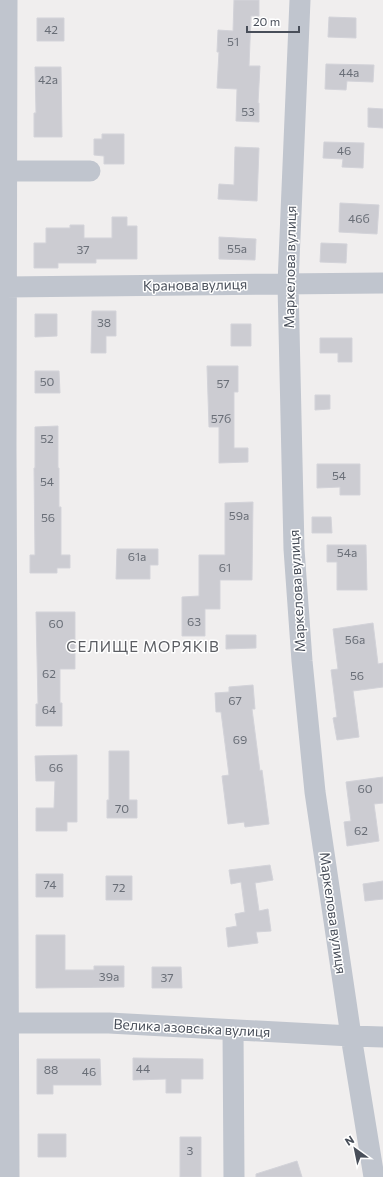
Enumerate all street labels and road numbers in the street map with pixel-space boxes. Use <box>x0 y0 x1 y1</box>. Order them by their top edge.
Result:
street label: Маркелова вулиця <box>280 205 299 329</box>
street label: Кранова вулиця <box>143 275 247 294</box>
street label: Маркелова вулиця <box>285 529 308 653</box>
street label: Маркелова вулиця <box>317 851 350 975</box>
street label: Велика азовська вулиця <box>113 1015 271 1040</box>

